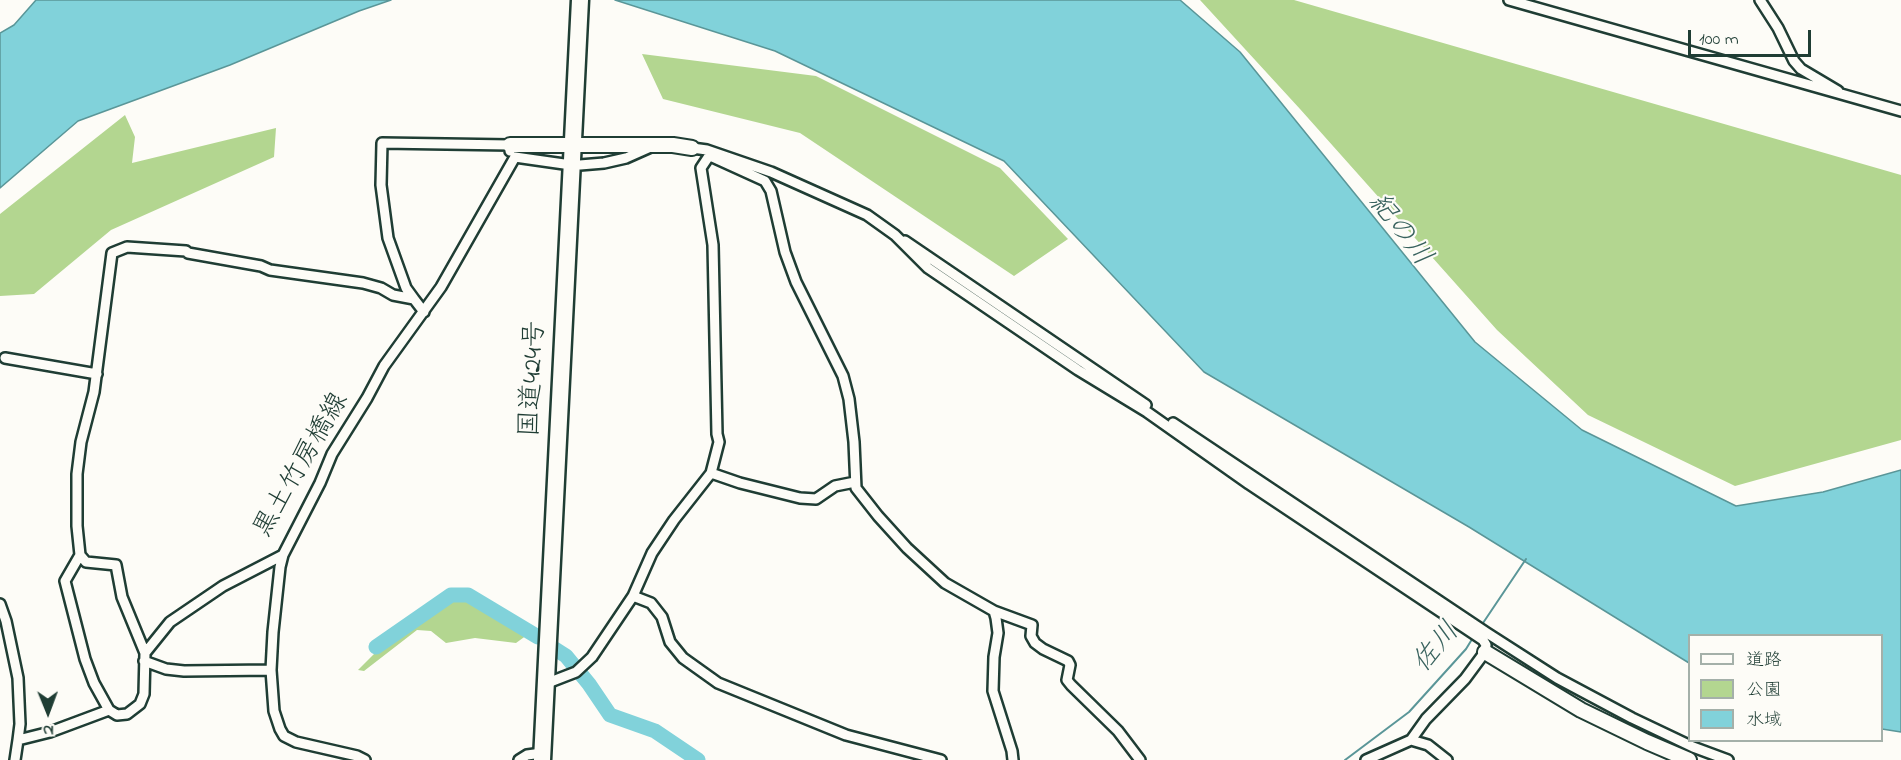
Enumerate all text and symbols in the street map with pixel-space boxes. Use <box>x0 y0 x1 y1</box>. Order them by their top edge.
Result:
scale bar <box>1691 18 1814 56</box>
text: 100 m <box>1699 27 1739 53</box>
water label: 紀の川 <box>1359 188 1437 274</box>
street label: 国道424号 <box>516 320 554 438</box>
street label: 黒土竹房橋線 <box>248 388 358 544</box>
water label: 佐川 <box>1407 617 1469 681</box>
legend <box>1688 634 1883 742</box>
text: 道路 <box>1746 648 1782 674</box>
text: 公園 <box>1746 678 1782 704</box>
north arrow <box>18 682 78 742</box>
text: 水域 <box>1746 708 1782 734</box>
text: N <box>43 718 54 742</box>

